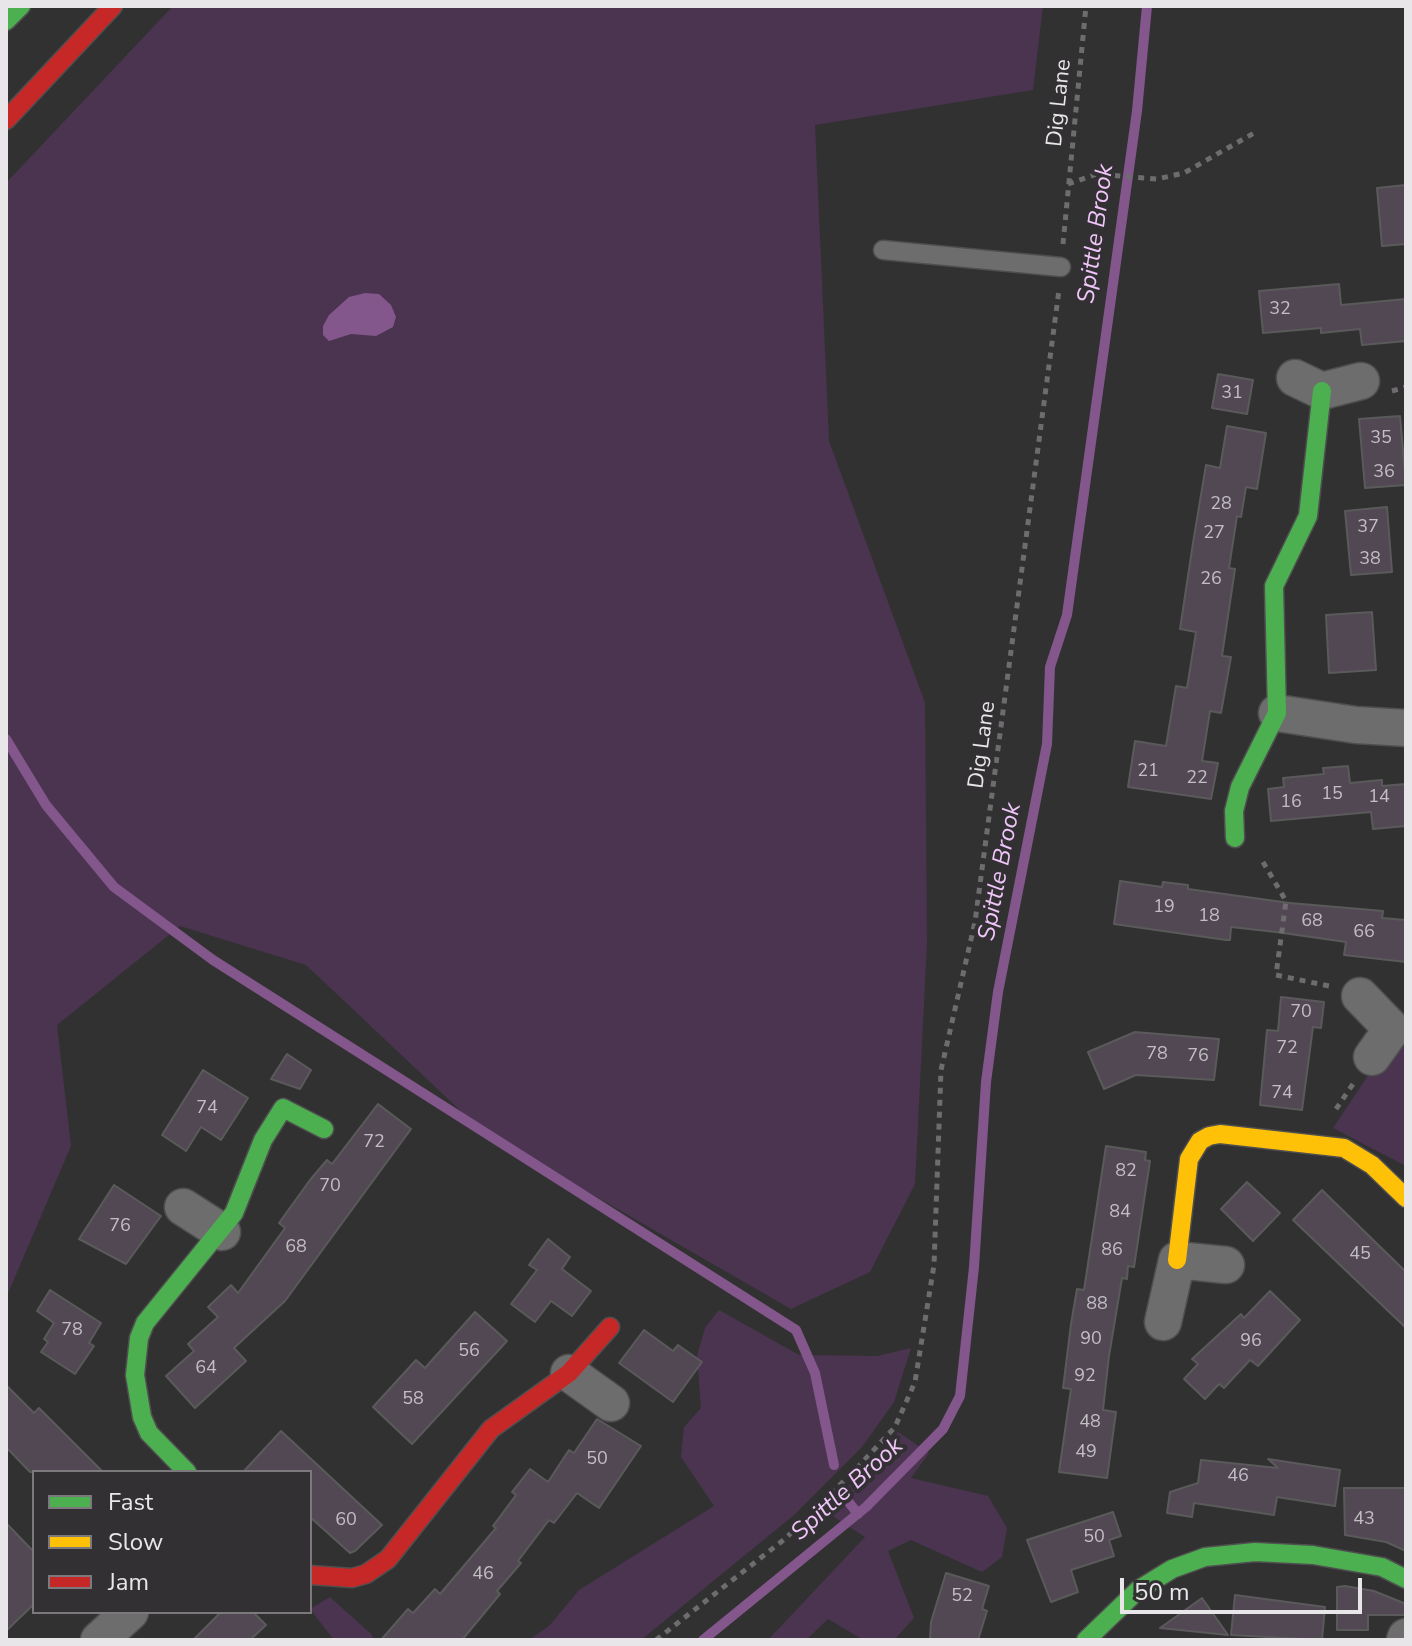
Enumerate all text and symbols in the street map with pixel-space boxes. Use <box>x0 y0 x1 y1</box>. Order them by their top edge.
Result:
street label: Dig Lane <box>1042 58 1078 148</box>
water label: Spittle Brook <box>1073 163 1121 305</box>
house number: 32 <box>1269 299 1291 321</box>
house number: 31 <box>1221 383 1243 405</box>
house number: 35 <box>1370 428 1392 450</box>
house number: 36 <box>1373 462 1395 484</box>
house number: 28 <box>1210 494 1232 516</box>
house number: 37 <box>1357 517 1379 539</box>
house number: 27 <box>1203 523 1225 545</box>
house number: 38 <box>1359 549 1381 571</box>
house number: 26 <box>1200 569 1222 591</box>
street label: Dig Lane <box>964 700 1002 790</box>
house number: 21 <box>1137 761 1159 783</box>
house number: 22 <box>1186 768 1208 790</box>
house number: 15 <box>1321 784 1343 806</box>
house number: 14 <box>1368 787 1390 809</box>
house number: 16 <box>1280 792 1302 814</box>
water label: Spittle Brook <box>974 801 1028 943</box>
house number: 19 <box>1153 897 1175 919</box>
house number: 18 <box>1198 906 1220 928</box>
house number: 68 <box>1301 911 1323 933</box>
house number: 66 <box>1353 922 1375 944</box>
house number: 70 <box>1290 1002 1312 1024</box>
house number: 72 <box>1276 1038 1298 1060</box>
house number: 78 <box>1146 1044 1168 1066</box>
house number: 76 <box>1187 1046 1209 1068</box>
house number: 74 <box>1271 1083 1293 1105</box>
house number: 74 <box>196 1098 218 1120</box>
house number: 72 <box>363 1132 385 1154</box>
house number: 82 <box>1115 1161 1137 1183</box>
house number: 70 <box>319 1176 341 1198</box>
house number: 84 <box>1109 1202 1131 1224</box>
house number: 76 <box>109 1216 131 1238</box>
house number: 68 <box>285 1237 307 1259</box>
house number: 86 <box>1101 1240 1123 1262</box>
house number: 45 <box>1349 1244 1371 1266</box>
house number: 88 <box>1086 1294 1108 1316</box>
house number: 78 <box>61 1320 83 1342</box>
house number: 90 <box>1080 1329 1102 1351</box>
house number: 96 <box>1240 1331 1262 1353</box>
house number: 56 <box>458 1341 480 1363</box>
house number: 64 <box>195 1358 217 1380</box>
house number: 92 <box>1074 1366 1096 1388</box>
house number: 58 <box>402 1389 424 1411</box>
house number: 48 <box>1079 1412 1101 1434</box>
water label: Spittle Brook <box>786 1432 910 1548</box>
house number: 49 <box>1075 1442 1097 1464</box>
house number: 50 <box>586 1449 608 1471</box>
house number: 46 <box>1227 1466 1249 1488</box>
legend <box>32 1470 312 1614</box>
text: Fast <box>108 1486 153 1518</box>
house number: 43 <box>1353 1509 1375 1531</box>
house number: 60 <box>335 1510 357 1532</box>
text: Slow <box>108 1526 163 1558</box>
house number: 50 <box>1083 1527 1105 1549</box>
scale bar <box>1124 1562 1366 1612</box>
house number: 46 <box>472 1564 494 1586</box>
text: Jam <box>108 1566 149 1598</box>
text: 50 m <box>1134 1576 1190 1608</box>
house number: 52 <box>951 1586 973 1608</box>

